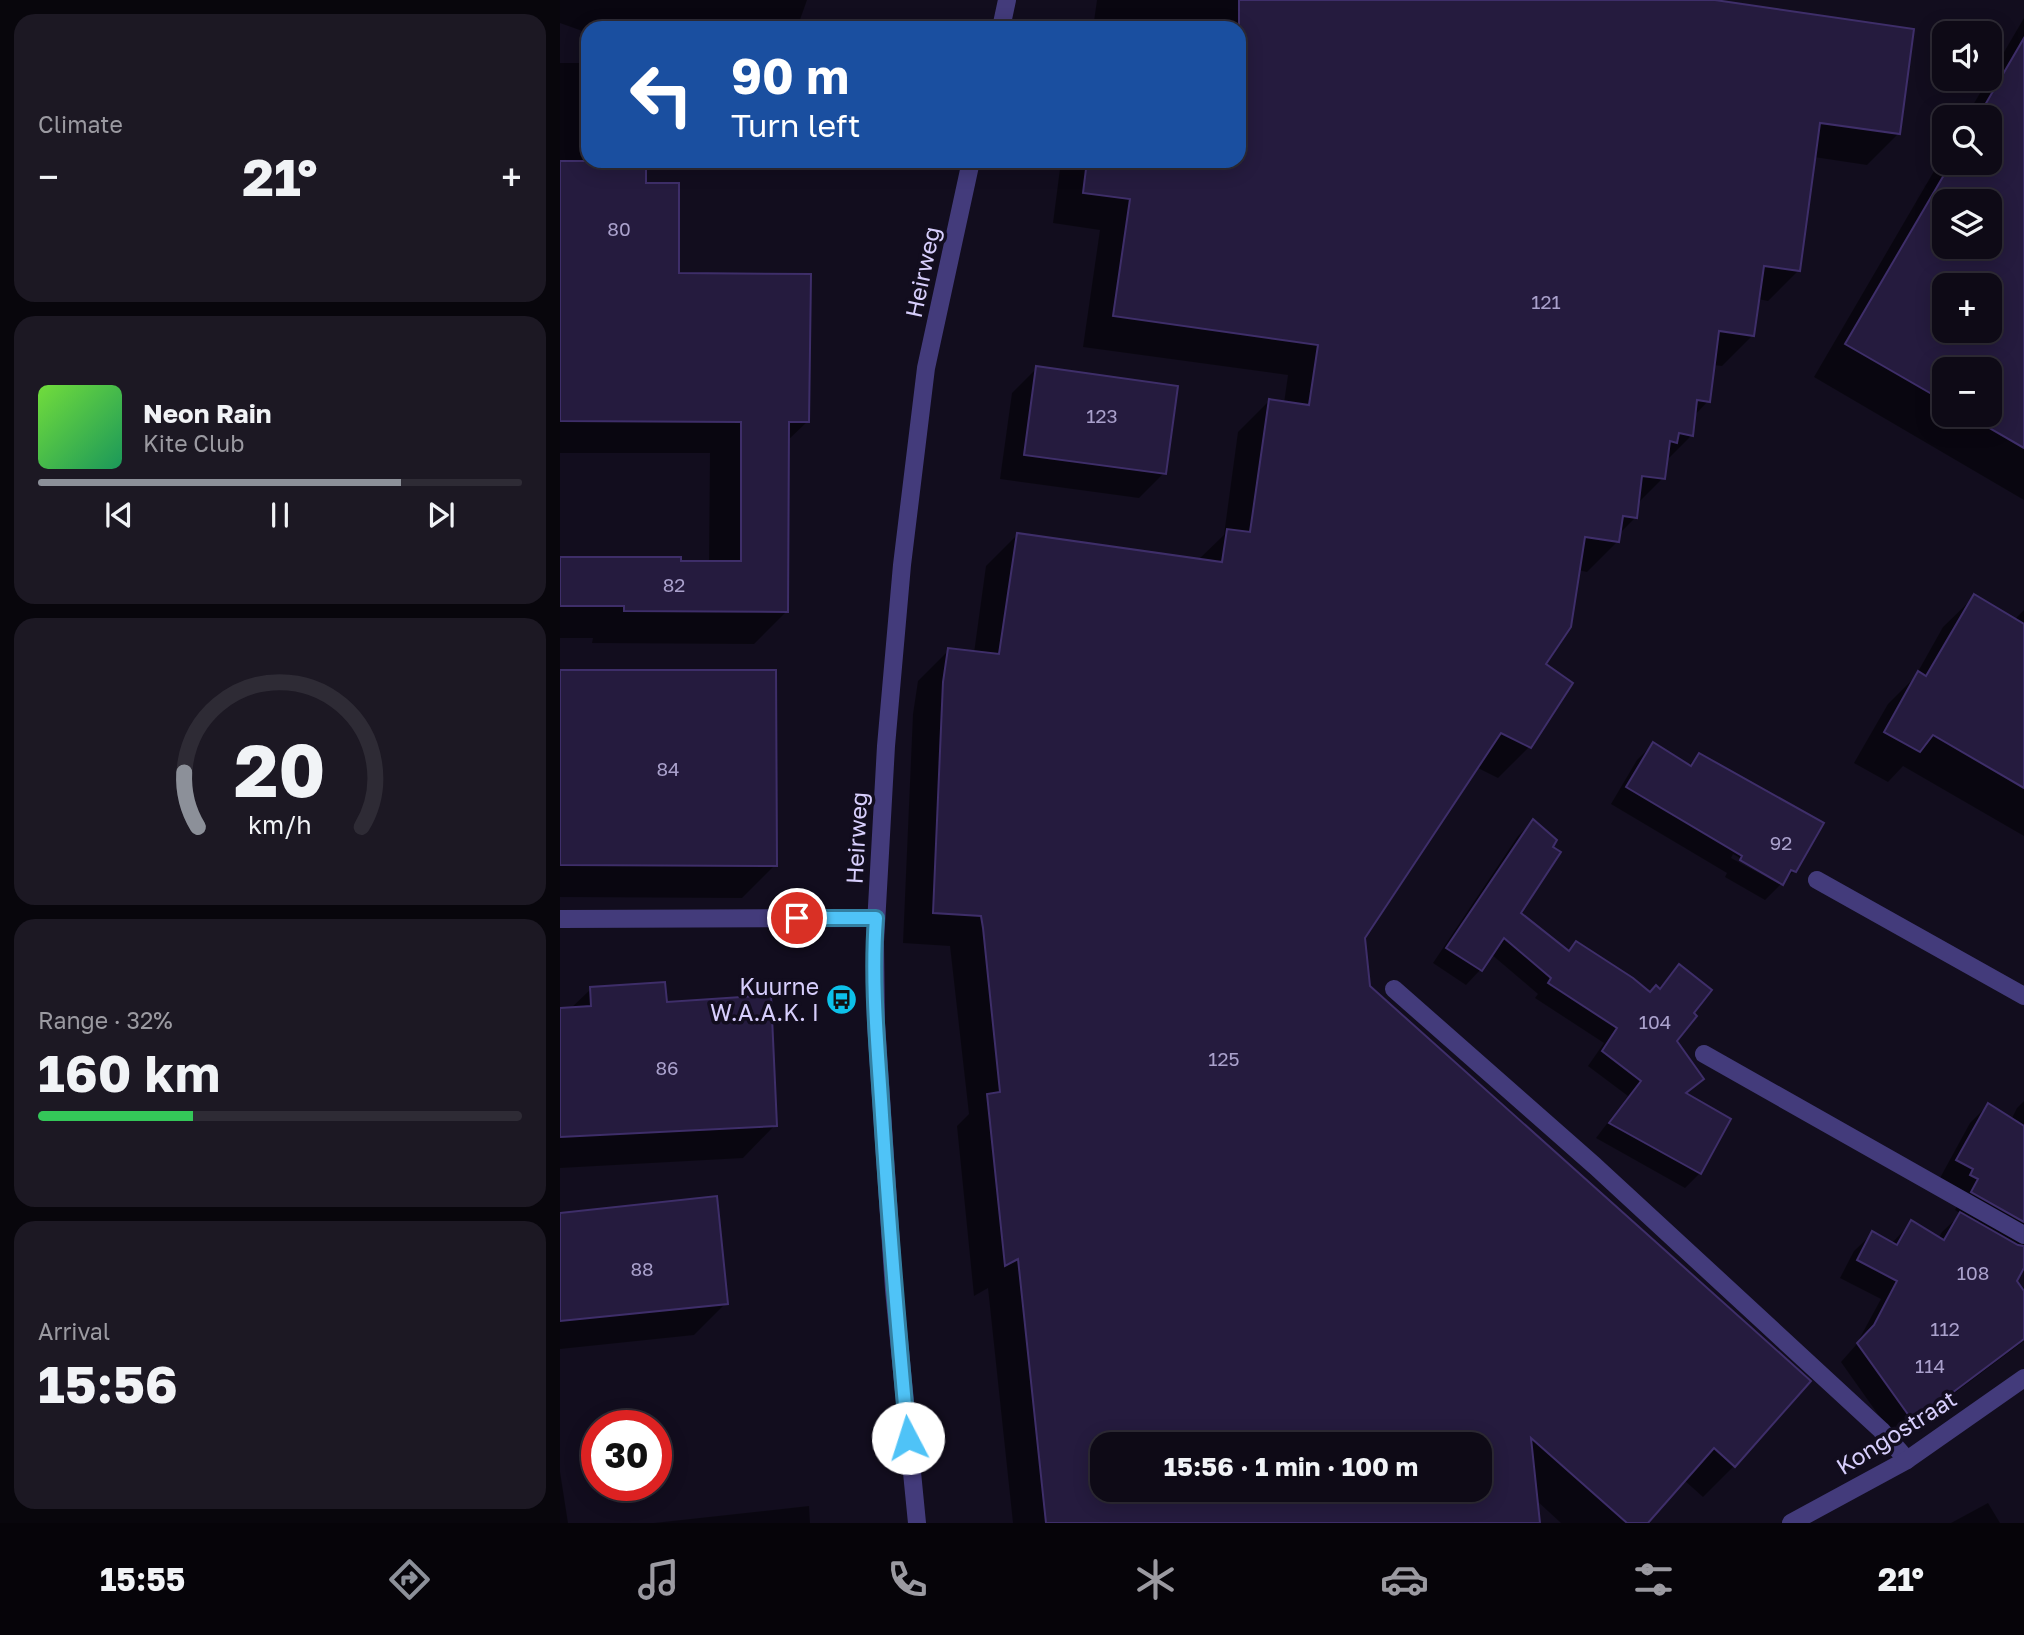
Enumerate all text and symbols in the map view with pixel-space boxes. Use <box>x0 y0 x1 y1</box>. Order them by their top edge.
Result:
map controls <box>1932 21 2002 427</box>
button: sound <box>1932 21 2002 91</box>
text: 90 m <box>731 46 849 105</box>
icon: left <box>616 49 707 140</box>
button: search <box>1932 105 2002 175</box>
text: Turn left <box>731 106 860 144</box>
text: Climate <box>38 110 123 138</box>
text: 21° <box>242 145 318 207</box>
text: − <box>38 154 59 199</box>
text: + <box>501 154 522 199</box>
button: layers <box>1932 189 2002 259</box>
house number: 80 <box>607 217 631 240</box>
street label: Heirweg <box>899 224 945 320</box>
button: + <box>1932 273 2002 343</box>
house number: 121 <box>1531 290 1561 313</box>
button: − <box>1932 357 2002 427</box>
text: Neon Rain <box>143 398 272 429</box>
house number: 123 <box>1086 404 1118 427</box>
text: Kite Club <box>143 429 244 457</box>
icon: previous <box>100 496 138 534</box>
icon: pause <box>261 496 299 534</box>
icon: next <box>422 496 460 534</box>
house number: 82 <box>663 573 685 596</box>
text: 20 <box>234 727 326 814</box>
house number: 84 <box>656 757 680 780</box>
street label: Heirweg <box>840 791 872 885</box>
text: km/h <box>248 809 312 840</box>
house number: 92 <box>1770 831 1792 854</box>
pin <box>767 888 827 948</box>
icon: arrive <box>778 899 816 937</box>
place label: Kuurne W.A.A.K. I <box>710 972 819 1026</box>
bus stop icon: Kuurne W.A.A.K. I <box>825 982 859 1016</box>
text: Range · 32% <box>38 1006 173 1034</box>
house number: 104 <box>1639 1010 1671 1033</box>
text: 160 km <box>38 1041 220 1103</box>
house number: 125 <box>1208 1047 1240 1070</box>
house number: 86 <box>655 1056 679 1079</box>
house number: 88 <box>630 1257 654 1280</box>
house number: 108 <box>1957 1261 1989 1284</box>
text: Arrival <box>38 1317 110 1345</box>
house number: 112 <box>1930 1317 1960 1340</box>
text: 15:56 <box>38 1352 178 1414</box>
house number: 114 <box>1915 1354 1945 1377</box>
street label: Kongostraat <box>1831 1384 1961 1480</box>
position arrow <box>871 1401 945 1475</box>
speed limit sign: 30 <box>581 1410 672 1501</box>
text: 15:56 · 1 min · 100 m <box>1164 1451 1418 1482</box>
icon: directions <box>385 1555 434 1604</box>
icon: music <box>634 1555 683 1604</box>
icon: phone <box>883 1555 932 1604</box>
icon: climate <box>1131 1555 1180 1604</box>
icon: car <box>1380 1555 1429 1604</box>
icon: filters <box>1629 1555 1678 1604</box>
text: 15:55 <box>100 1560 185 1598</box>
text: 21° <box>1878 1560 1924 1598</box>

